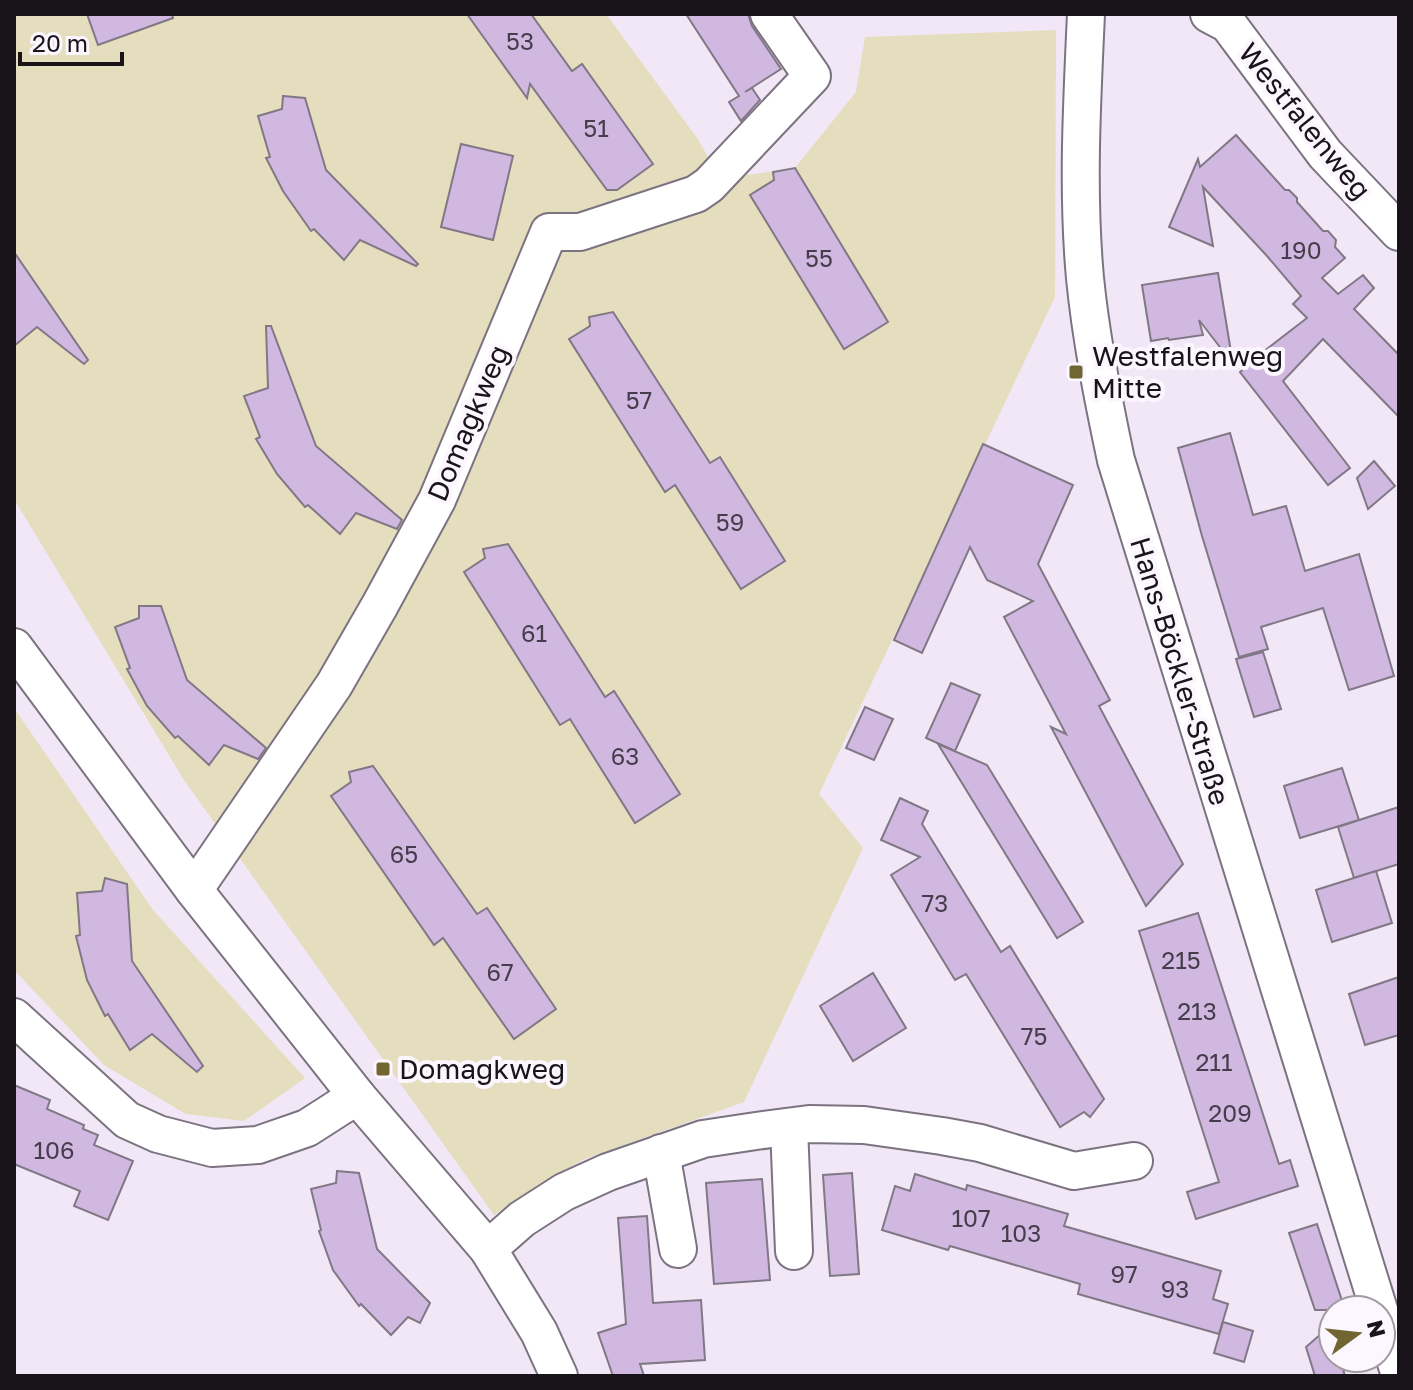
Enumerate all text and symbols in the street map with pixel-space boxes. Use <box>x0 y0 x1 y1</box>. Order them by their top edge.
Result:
scale bar <box>20 16 122 66</box>
house number: 53 <box>506 26 534 55</box>
text: 20 m <box>32 28 88 57</box>
street label: Westfalenweg <box>1232 36 1378 205</box>
house number: 51 <box>583 113 609 142</box>
house number: 190 <box>1280 235 1322 264</box>
house number: 55 <box>805 243 833 272</box>
place label: Westfalenweg Mitte <box>1092 339 1283 404</box>
street label: Domagkweg <box>420 340 515 506</box>
marker: Westfalenweg Mitte <box>1067 363 1085 381</box>
house number: 57 <box>626 385 652 414</box>
house number: 59 <box>716 507 744 536</box>
street label: Hans-Böckler-Straße <box>1124 533 1237 809</box>
house number: 61 <box>521 618 547 647</box>
house number: 63 <box>611 741 639 770</box>
house number: 65 <box>390 839 418 868</box>
house number: 73 <box>922 888 948 917</box>
house number: 215 <box>1161 945 1201 974</box>
house number: 67 <box>486 957 514 986</box>
house number: 213 <box>1177 996 1217 1025</box>
house number: 75 <box>1021 1021 1047 1050</box>
house number: 211 <box>1195 1047 1233 1076</box>
place label: Domagkweg <box>399 1052 565 1085</box>
marker: Domagkweg <box>374 1060 392 1078</box>
house number: 209 <box>1208 1098 1252 1127</box>
house number: 106 <box>33 1135 75 1164</box>
house number: 107 <box>951 1203 991 1232</box>
house number: 103 <box>1001 1218 1041 1247</box>
house number: 97 <box>1110 1259 1138 1288</box>
house number: 93 <box>1161 1274 1189 1303</box>
north arrow <box>1317 1294 1397 1374</box>
text: N <box>1362 1317 1392 1340</box>

